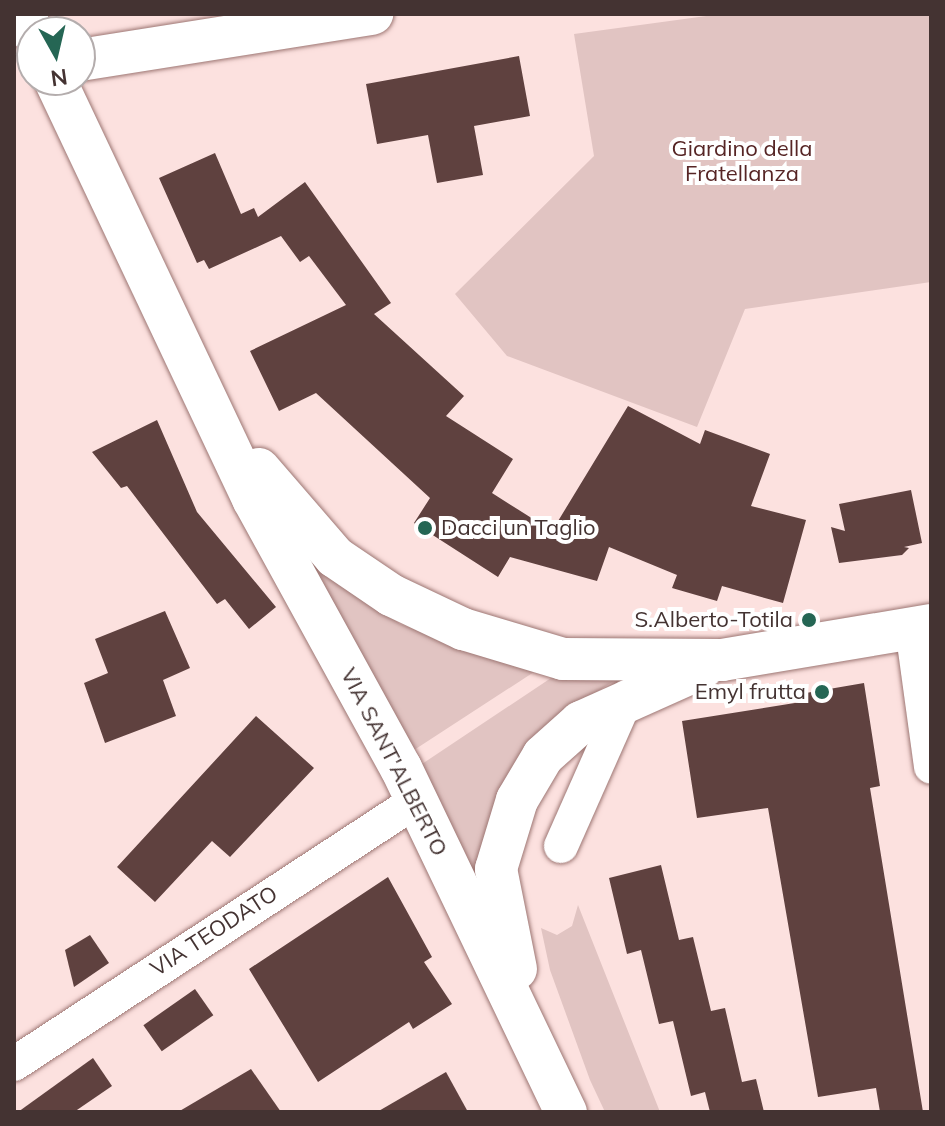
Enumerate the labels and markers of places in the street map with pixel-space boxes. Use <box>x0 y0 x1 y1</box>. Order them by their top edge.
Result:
place label: Dacci un Taglio <box>441 515 596 541</box>
marker: Dacci un Taglio <box>416 519 434 537</box>
place label: S.Alberto-Totila <box>635 607 793 633</box>
marker: S.Alberto-Totila <box>800 611 818 629</box>
place label: Emyl frutta <box>695 679 806 705</box>
marker: Emyl frutta <box>813 683 831 701</box>

